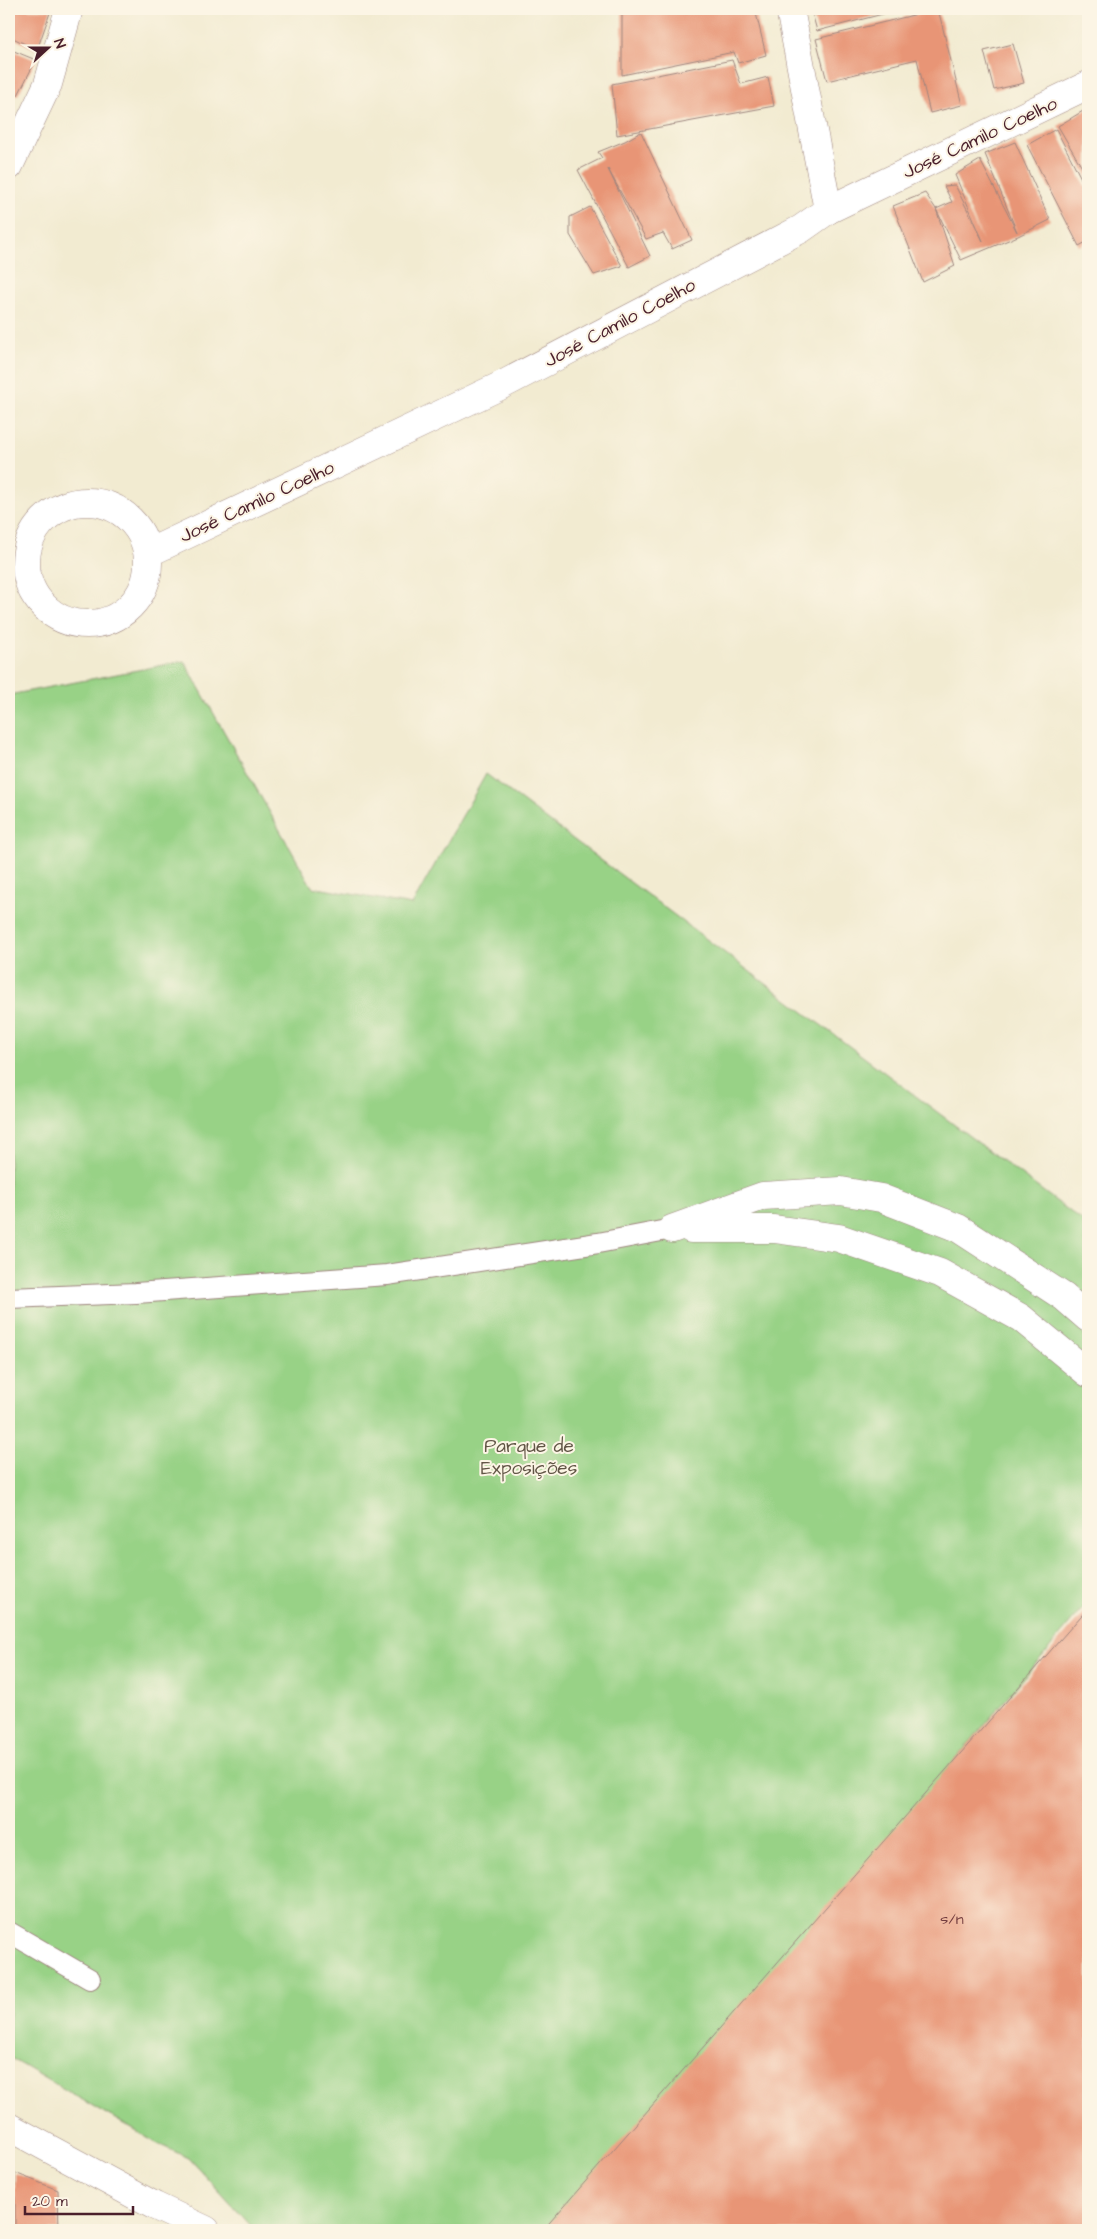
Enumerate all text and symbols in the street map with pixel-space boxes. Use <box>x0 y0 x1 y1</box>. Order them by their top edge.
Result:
north arrow <box>22 22 72 72</box>
text: N <box>48 36 70 52</box>
street label: José Camilo Coelho <box>898 90 1062 186</box>
street label: José Camilo Coelho <box>540 272 701 374</box>
street label: José Camilo Coelho <box>175 454 339 550</box>
park label: Parque de Exposições <box>481 1433 577 1482</box>
house number: s/n <box>940 1908 964 1930</box>
scale bar <box>25 2184 132 2216</box>
text: 20 m <box>32 2191 68 2212</box>

